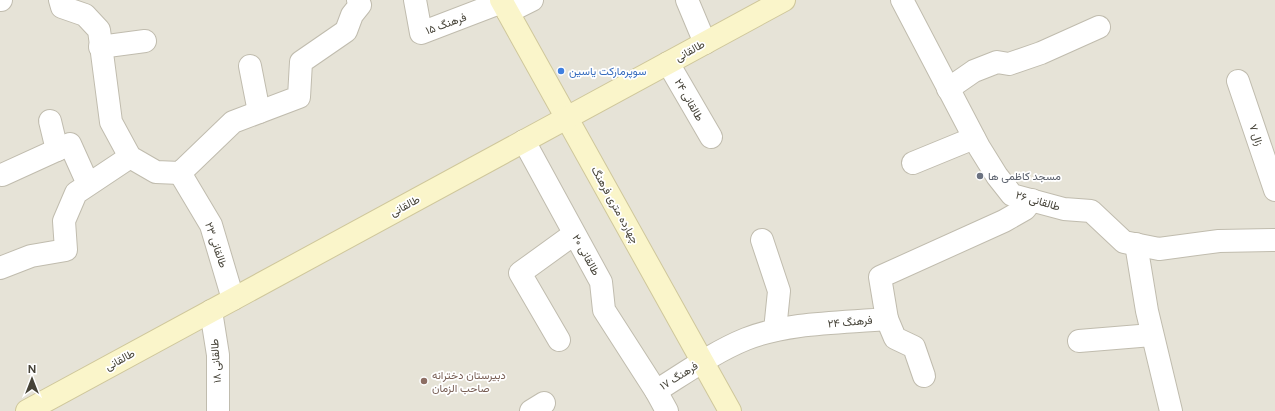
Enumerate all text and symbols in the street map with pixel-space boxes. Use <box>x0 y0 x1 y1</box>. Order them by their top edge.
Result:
street label: فرهنگ ۱۵ <box>424 11 468 37</box>
street label: طالقانی <box>673 38 707 64</box>
place label: سوپرمارکت یاسین <box>569 65 647 79</box>
marker: سوپرمارکت یاسین <box>556 66 566 76</box>
street label: طالقانی ۲۴ <box>672 77 706 123</box>
street label: زال ۷ <box>1246 123 1266 148</box>
street label: چهارده متری فرهنگ <box>587 164 642 246</box>
place label: مسجد کاظمی ها <box>988 170 1061 183</box>
marker: مسجد کاظمی ها <box>975 171 985 181</box>
street label: طالقانی ۲۶ <box>1014 188 1062 214</box>
street label: طالقانی <box>388 193 422 219</box>
street label: طالقانی ۲۳ <box>202 220 230 270</box>
street label: طالقانی ۲۰ <box>569 232 603 278</box>
street label: فرهنگ ۲۴ <box>827 314 873 330</box>
street label: طالقانی ۱۸ <box>208 338 224 384</box>
street label: طالقانی <box>103 347 137 373</box>
north arrow <box>12 359 52 399</box>
street label: فرهنگ ۱۷ <box>658 359 700 393</box>
text: N <box>28 363 36 376</box>
place label: دبیرستان دخترانه صاحب الزمان <box>432 369 506 395</box>
marker: دبیرستان دخترانه صاحب الزمان <box>419 376 429 386</box>

